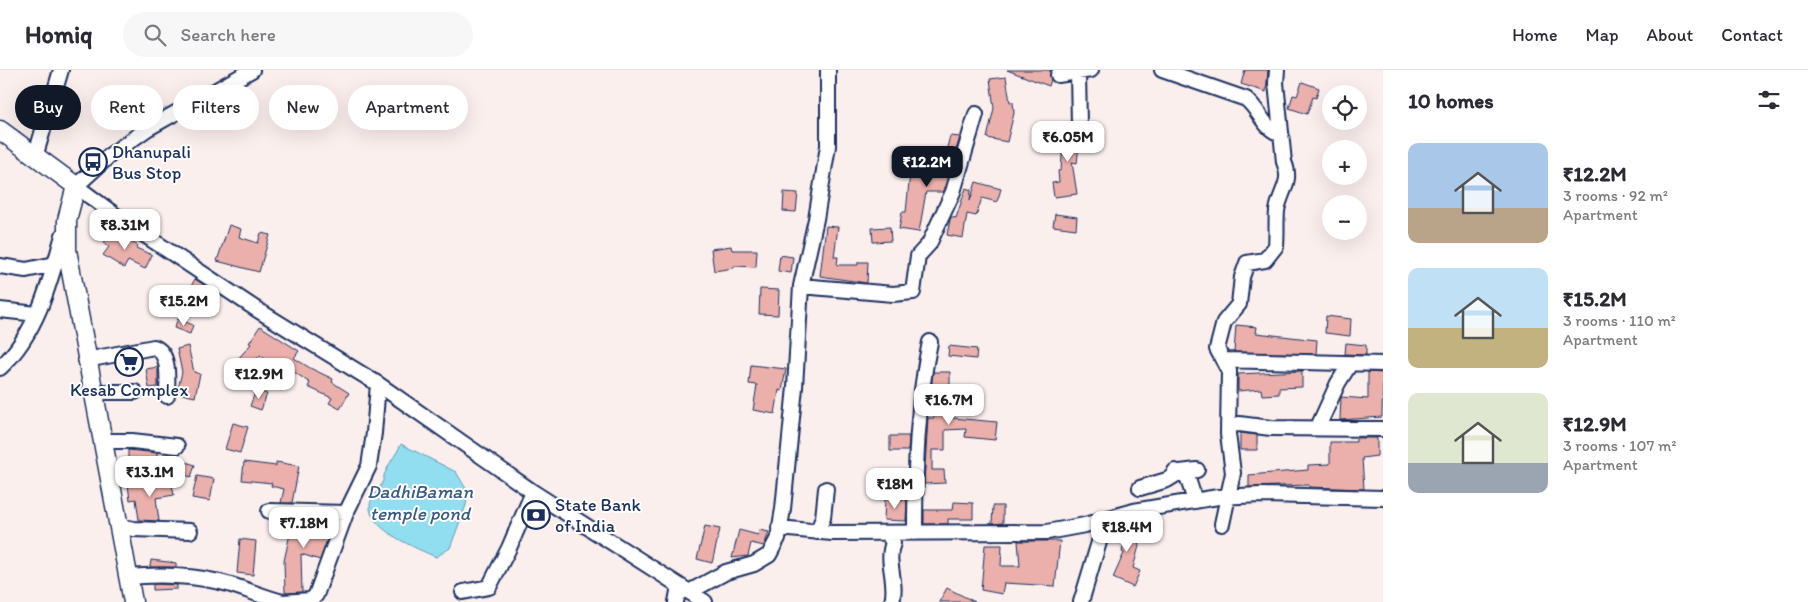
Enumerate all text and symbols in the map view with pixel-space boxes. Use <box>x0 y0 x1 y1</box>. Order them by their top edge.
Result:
search box <box>123 12 473 57</box>
text: Homiq <box>25 20 93 49</box>
icon: search <box>141 21 169 49</box>
text: Search here <box>181 23 276 46</box>
text: Home <box>1512 24 1558 46</box>
text: Map <box>1586 24 1619 46</box>
text: About <box>1647 24 1693 46</box>
text: Contact <box>1721 24 1783 46</box>
chip: Buy <box>15 85 81 130</box>
chip: Rent <box>91 85 163 130</box>
chip: Filters <box>173 85 259 130</box>
chip: New <box>269 85 338 130</box>
chip: Apartment <box>348 85 468 130</box>
map controls <box>1322 85 1367 240</box>
button: locate <box>1322 85 1367 130</box>
icon: filters <box>1755 86 1783 114</box>
text: 10 homes <box>1408 88 1494 113</box>
pin: ₹6.05M <box>1027 121 1109 163</box>
text: ₹6.05M <box>1042 127 1094 146</box>
button: + <box>1322 140 1367 185</box>
place label: Dhanupali Bus Stop <box>112 141 191 184</box>
pin: ₹12.2M <box>886 146 968 188</box>
bus stop icon: Dhanupali Bus Stop <box>78 147 108 177</box>
text: ₹12.2M <box>903 152 951 171</box>
text: ₹12.2M <box>1563 161 1627 186</box>
icon: home <box>1448 163 1508 223</box>
text: 3 rooms · 92 m² <box>1563 186 1668 205</box>
button: − <box>1322 195 1367 240</box>
text: Apartment <box>1563 205 1638 224</box>
pin: ₹8.31M <box>84 208 166 251</box>
text: ₹8.31M <box>100 215 150 234</box>
pin: ₹15.2M <box>143 284 225 327</box>
text: ₹15.2M <box>1563 286 1627 311</box>
icon: home <box>1448 288 1508 348</box>
text: ₹15.2M <box>160 291 208 310</box>
text: 3 rooms · 110 m² <box>1563 311 1676 330</box>
text: Apartment <box>1563 330 1638 349</box>
supermarket icon: Kesab Complex <box>114 347 144 377</box>
pin: ₹12.9M <box>218 358 300 400</box>
text: ₹12.9M <box>235 364 283 383</box>
place label: Kesab Complex <box>70 379 188 401</box>
pin: ₹16.7M <box>908 384 990 426</box>
text: ₹16.7M <box>925 390 973 409</box>
text: ₹12.9M <box>1563 411 1627 436</box>
icon: home <box>1448 413 1508 473</box>
text: 3 rooms · 107 m² <box>1563 436 1676 455</box>
text: Apartment <box>1563 455 1638 474</box>
pin: ₹13.1M <box>109 456 191 498</box>
text: ₹13.1M <box>126 462 174 481</box>
pin: ₹18M <box>865 468 925 510</box>
text: ₹18M <box>877 474 913 493</box>
water label: DadhiBaman temple pond <box>367 480 473 525</box>
place label: State Bank of India <box>555 494 642 537</box>
bank icon: State Bank of India <box>521 500 551 530</box>
pin: ₹7.18M <box>263 506 345 549</box>
pin: ₹18.4M <box>1086 510 1168 553</box>
text: ₹7.18M <box>280 513 328 532</box>
text: ₹18.4M <box>1102 517 1152 536</box>

